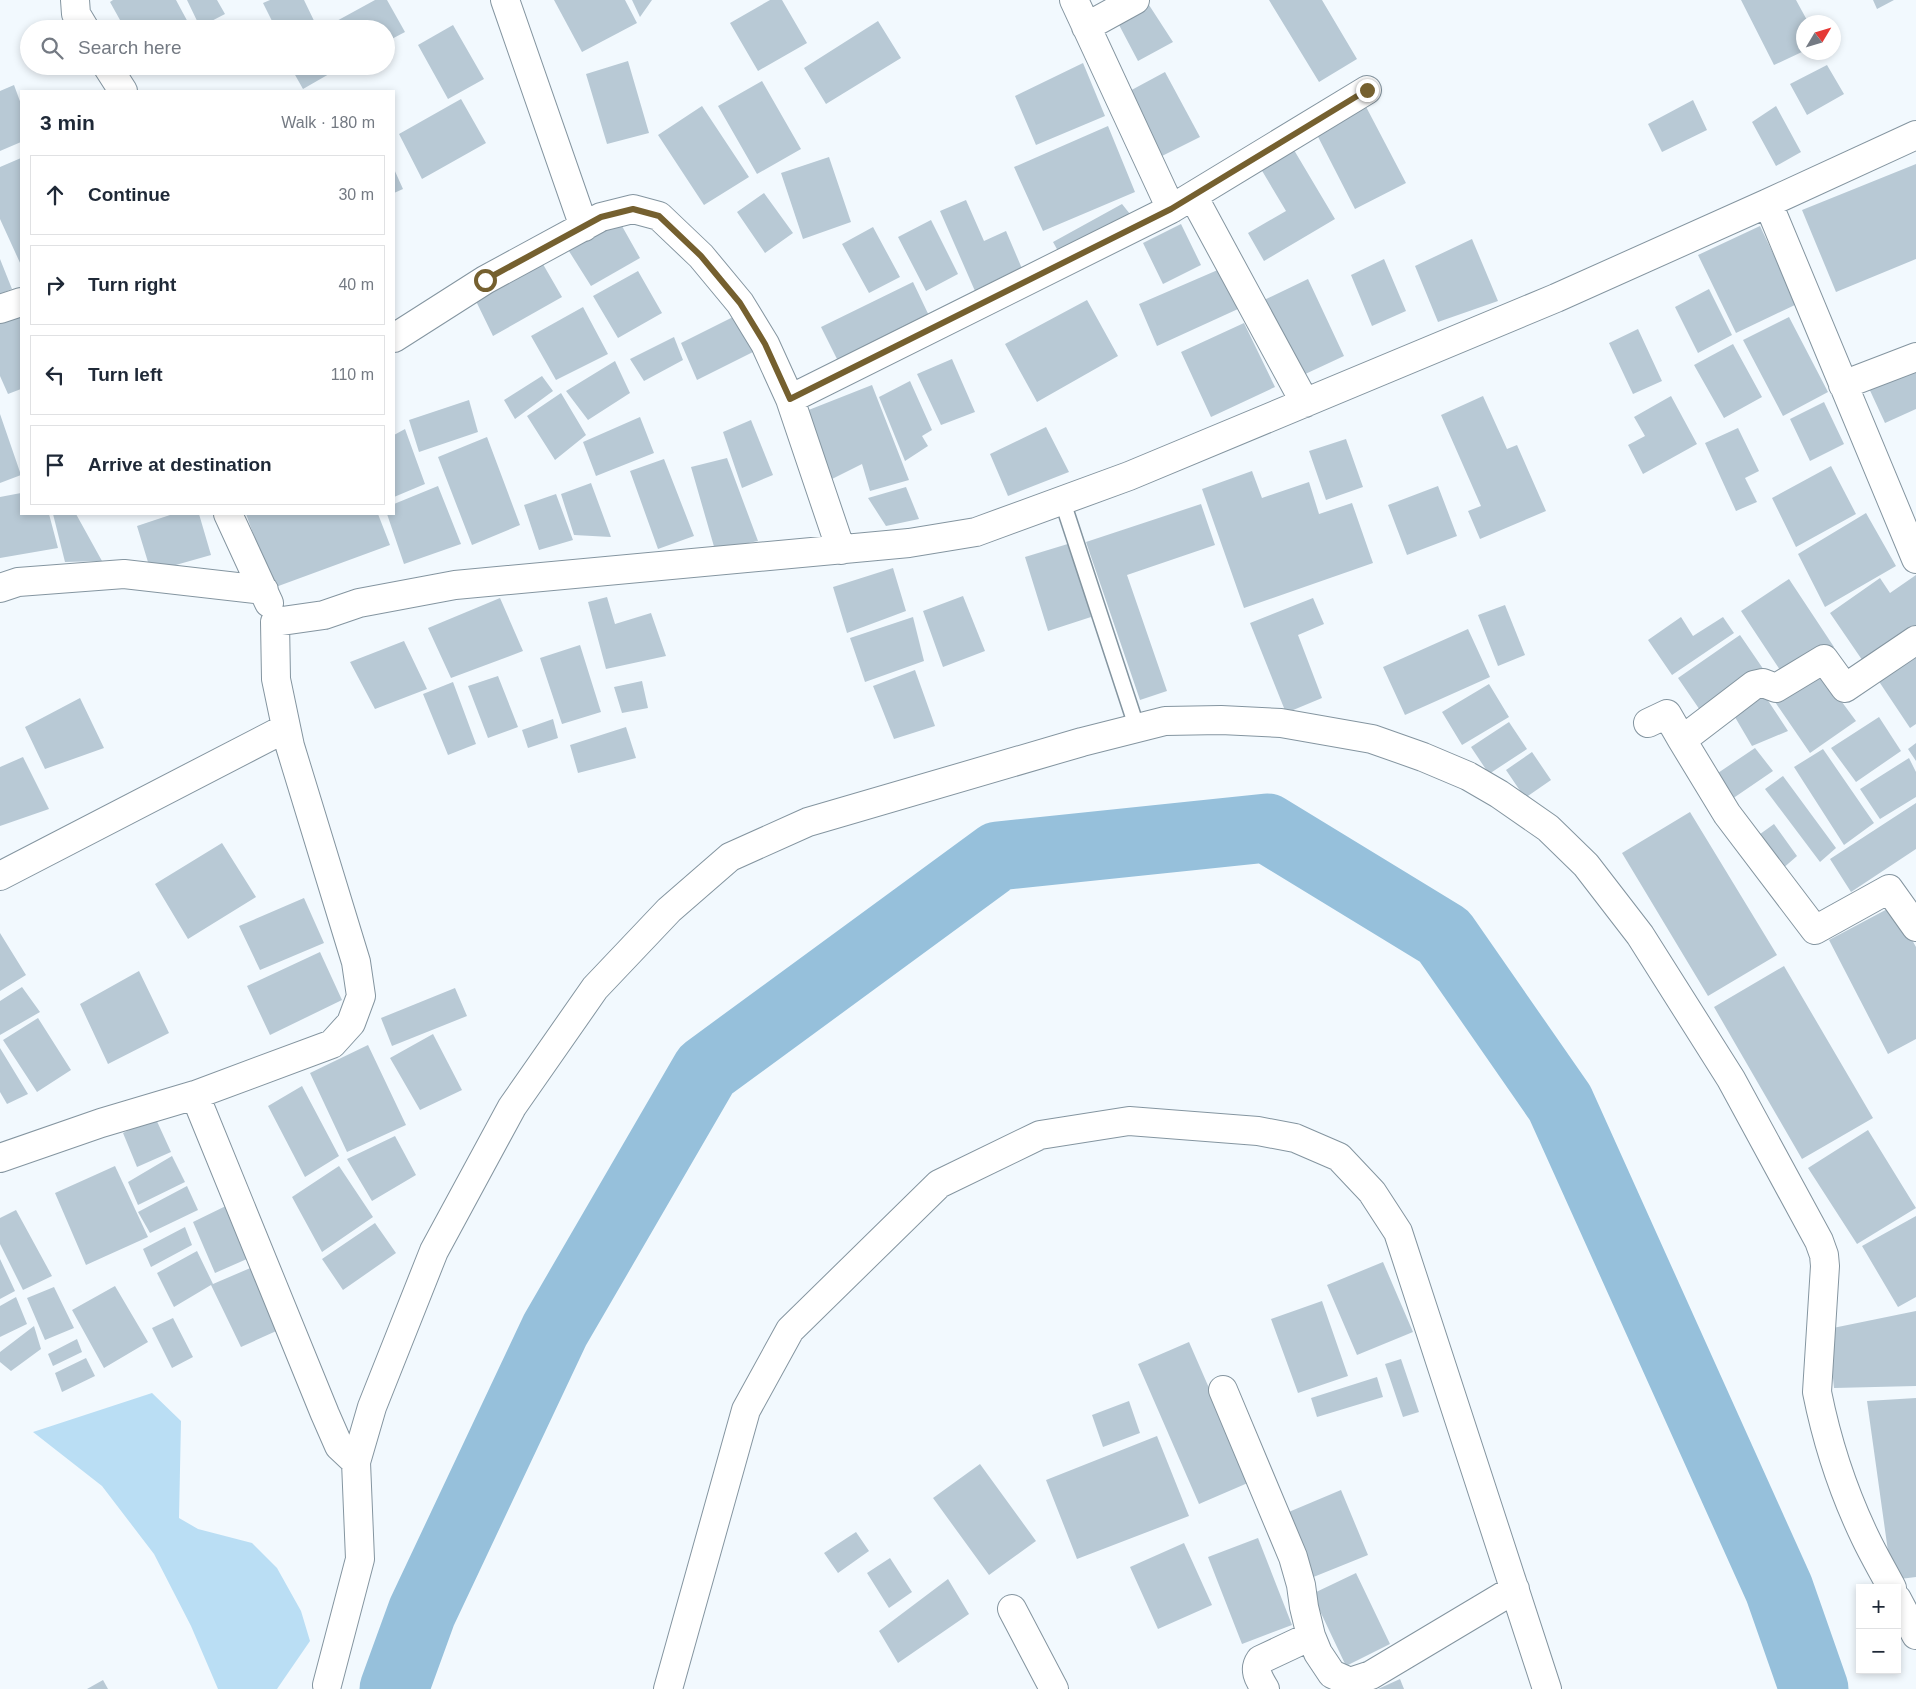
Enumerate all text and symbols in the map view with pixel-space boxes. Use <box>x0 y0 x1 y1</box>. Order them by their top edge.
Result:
north arrow <box>1796 15 1841 60</box>
search box <box>20 20 395 75</box>
icon: search <box>38 34 66 62</box>
text: Search here <box>78 37 182 58</box>
route end <box>1356 79 1379 102</box>
text: 3 min <box>40 111 95 134</box>
text: Walk · 180 m <box>281 114 375 131</box>
icon: ahead <box>41 181 69 209</box>
text: Continue <box>88 184 170 205</box>
text: 30 m <box>338 186 374 203</box>
route start <box>474 269 497 292</box>
icon: right <box>41 271 69 299</box>
text: Turn right <box>88 274 176 295</box>
text: 40 m <box>338 276 374 293</box>
icon: left <box>41 361 69 389</box>
text: Turn left <box>88 364 163 385</box>
text: 110 m <box>331 366 374 383</box>
icon: arrive <box>41 451 69 479</box>
text: Arrive at destination <box>88 454 272 475</box>
map controls <box>1856 1584 1901 1674</box>
button: + <box>1856 1584 1901 1629</box>
button: − <box>1856 1629 1901 1674</box>

